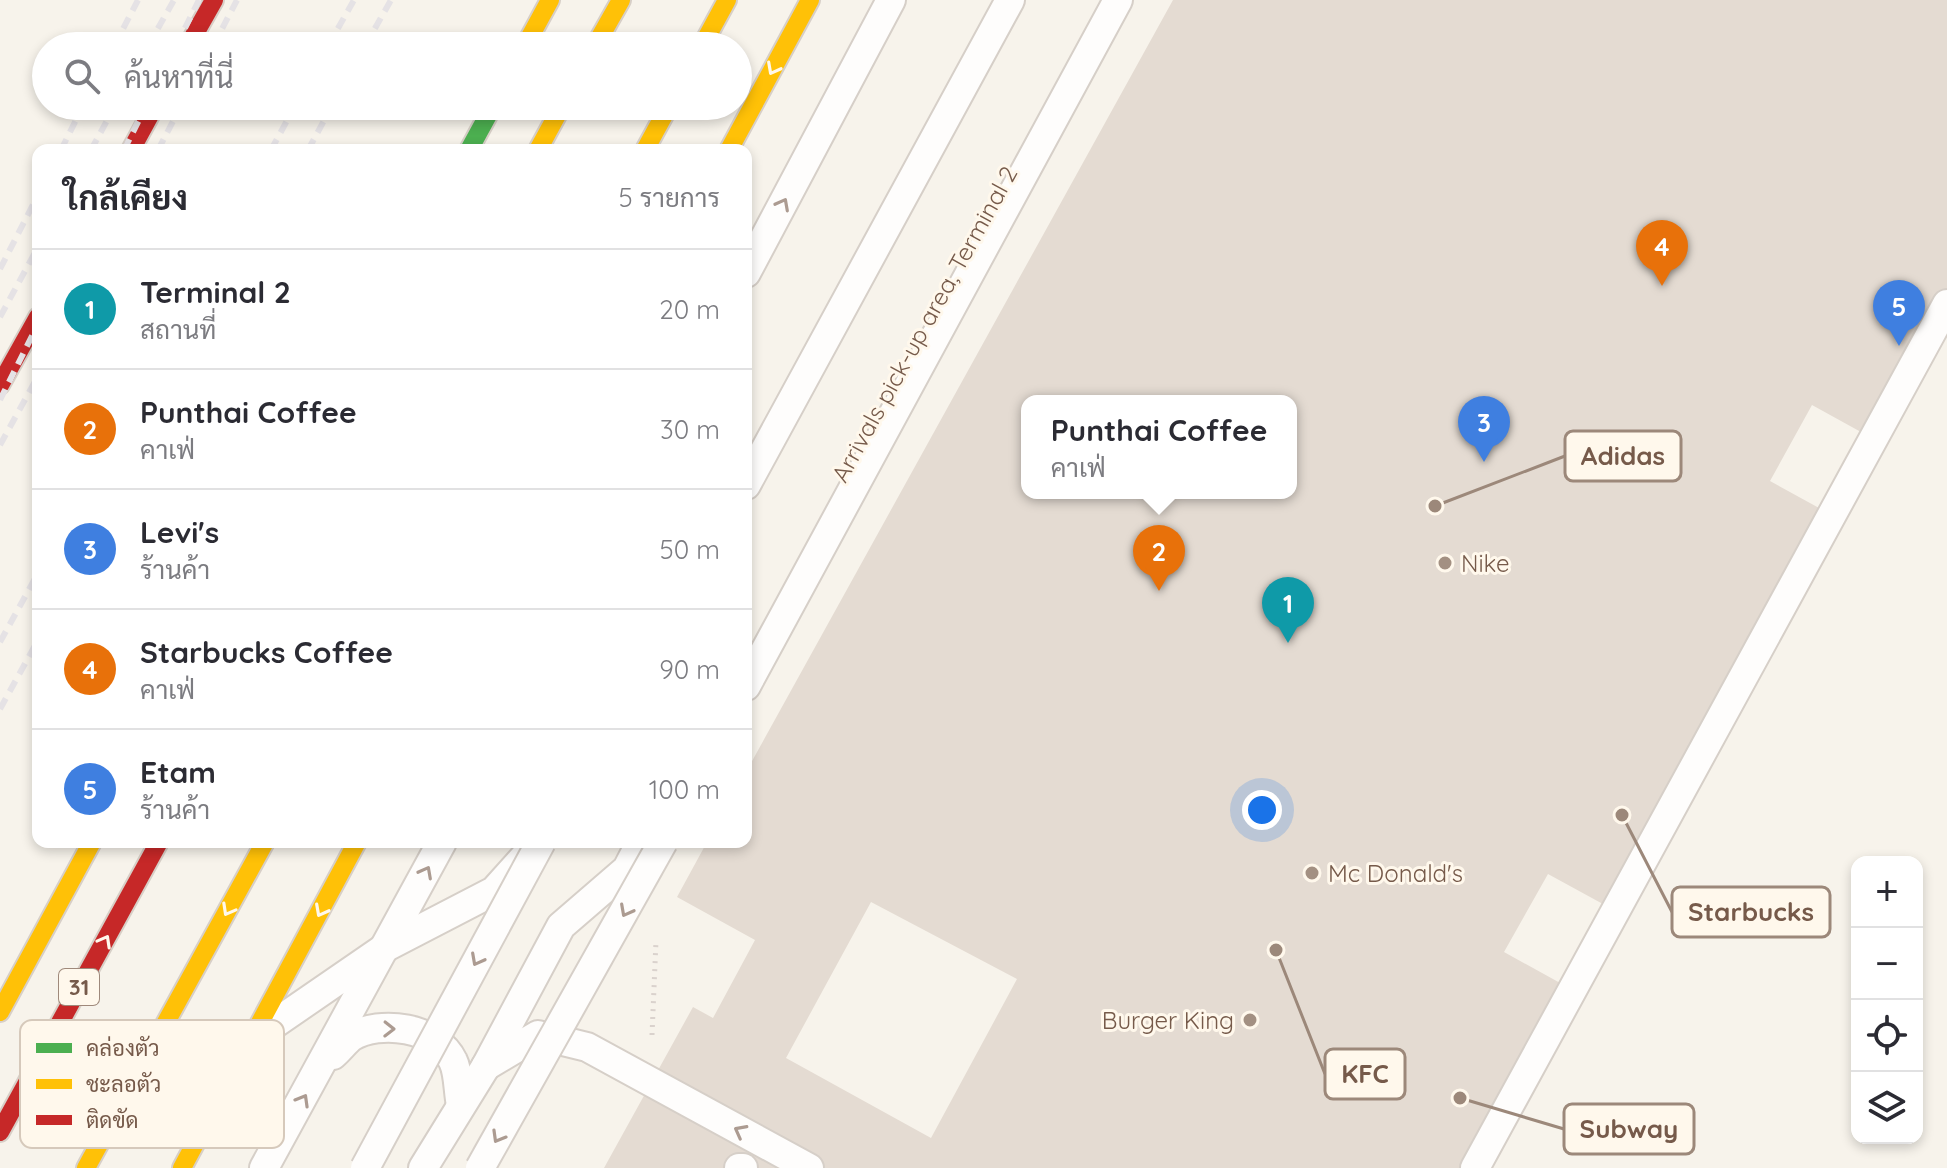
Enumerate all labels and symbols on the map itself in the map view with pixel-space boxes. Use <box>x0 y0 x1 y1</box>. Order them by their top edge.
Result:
one-way arrow <box>767 60 783 74</box>
street label: Arrivals pick-up area, Terminal 2 <box>824 161 1024 487</box>
one-way arrow <box>773 197 788 212</box>
pin: 4 <box>1636 220 1688 286</box>
pin: 5 <box>1873 280 1925 346</box>
pin: 3 <box>1458 396 1510 462</box>
callout: Adidas <box>1565 431 1681 481</box>
text: Adidas <box>1581 439 1665 472</box>
pin: 2 <box>1133 525 1185 591</box>
place label: Nike <box>1461 548 1509 578</box>
marker: Nike <box>1436 554 1454 572</box>
pin: 1 <box>1262 577 1314 643</box>
your location <box>1242 790 1282 830</box>
place label: Mc Donald's <box>1328 858 1463 888</box>
marker: Mc Donald's <box>1303 864 1321 882</box>
one-way arrow <box>417 865 432 880</box>
callout: Starbucks <box>1672 887 1830 937</box>
text: Starbucks <box>1688 895 1814 928</box>
one-way arrow <box>222 902 237 917</box>
one-way arrow <box>315 902 330 917</box>
one-way arrow <box>620 902 635 917</box>
one-way arrow <box>95 935 110 949</box>
one-way arrow <box>471 951 486 966</box>
road number: 31 <box>59 969 99 1005</box>
place label: Burger King <box>1102 1005 1234 1035</box>
marker: Burger King <box>1241 1011 1259 1029</box>
legend <box>20 1020 284 1148</box>
one-way arrow <box>383 1020 396 1038</box>
text: คล่องตัว <box>86 1034 160 1062</box>
callout: KFC <box>1325 1049 1405 1099</box>
text: KFC <box>1341 1057 1389 1090</box>
text: ชะลอตัว <box>86 1070 161 1098</box>
one-way arrow <box>293 1095 309 1109</box>
callout: Subway <box>1564 1104 1694 1154</box>
text: ติดขัด <box>86 1106 138 1134</box>
text: Subway <box>1580 1112 1678 1145</box>
one-way arrow <box>733 1126 748 1141</box>
one-way arrow <box>492 1128 508 1143</box>

